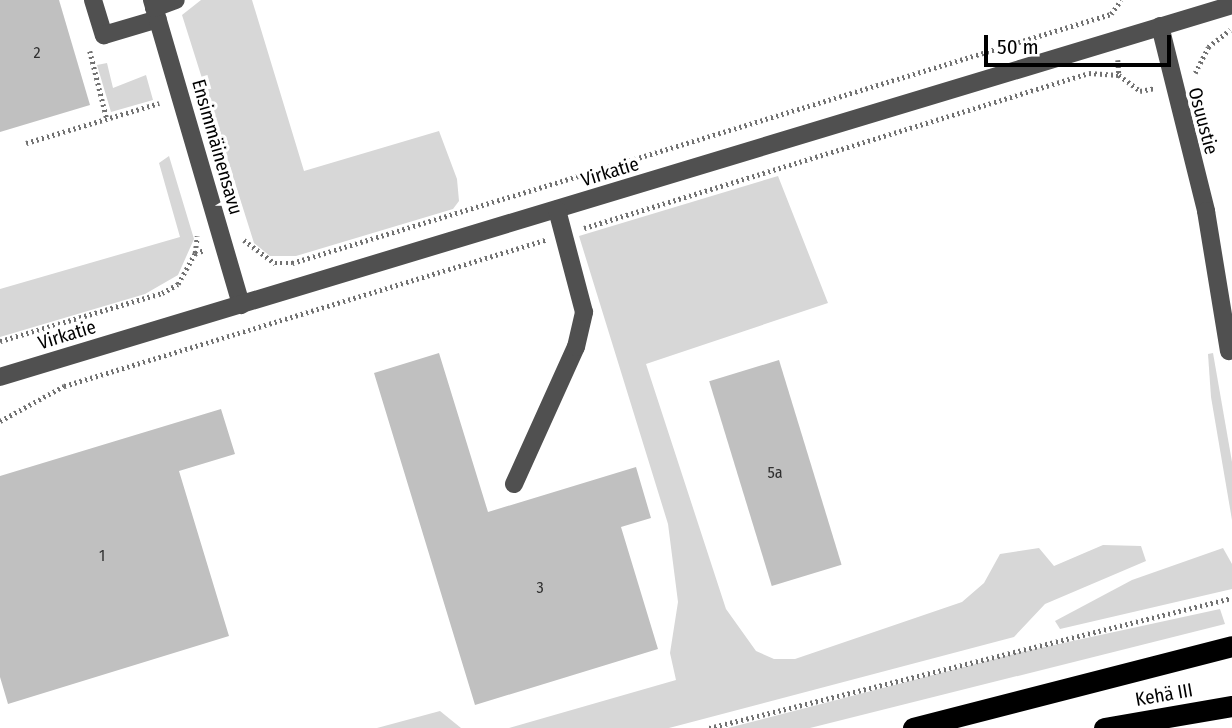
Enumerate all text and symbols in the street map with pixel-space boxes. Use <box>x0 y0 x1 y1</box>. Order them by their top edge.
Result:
scale bar <box>987 21 1174 65</box>
text: 50 m <box>997 34 1039 60</box>
house number: 2 <box>33 43 41 63</box>
street label: Ensimmäinensavu <box>187 77 247 217</box>
street label: Osuustie <box>1183 85 1223 157</box>
street label: Virkatie <box>578 152 642 192</box>
street label: Virkatie <box>35 315 99 355</box>
house number: 5a <box>767 463 783 483</box>
house number: 1 <box>99 546 105 566</box>
house number: 3 <box>536 578 544 598</box>
street label: Kehä III <box>1134 679 1194 711</box>

